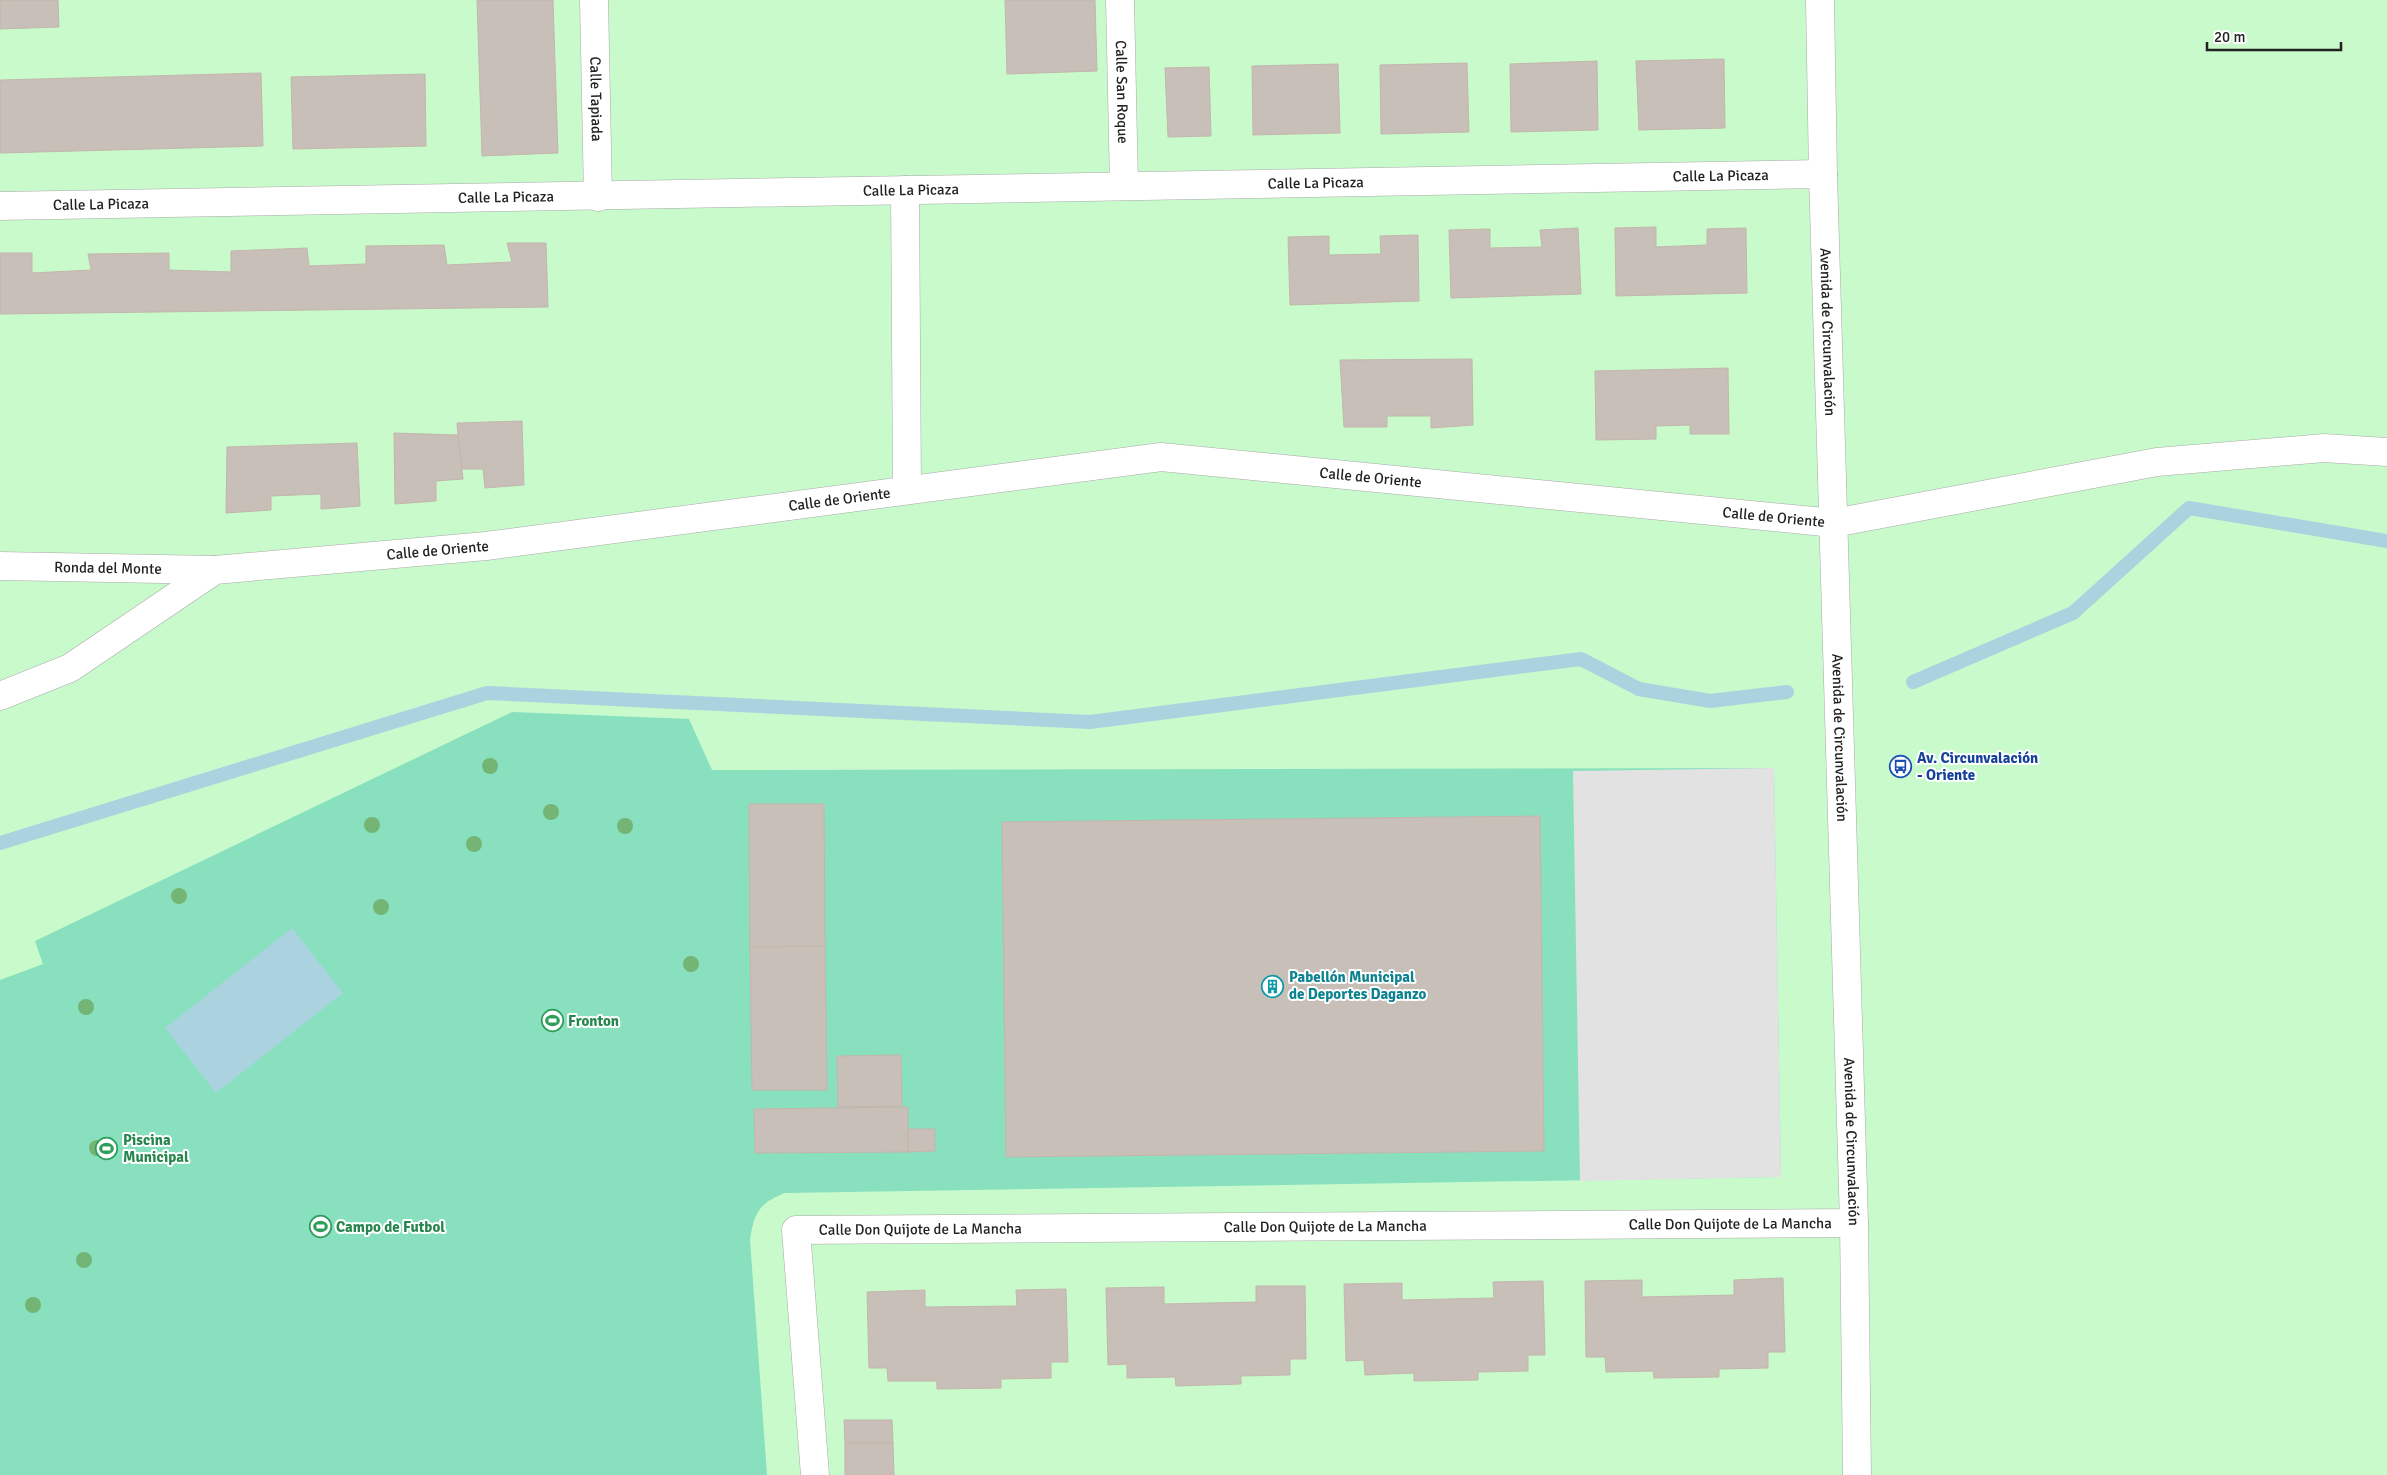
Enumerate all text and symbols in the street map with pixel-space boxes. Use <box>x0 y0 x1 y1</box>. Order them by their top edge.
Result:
scale bar <box>2207 20 2341 52</box>
text: 20 m <box>2214 28 2245 46</box>
street label: Calle San Roque <box>1112 40 1132 144</box>
street label: Calle Tapiada <box>586 56 606 142</box>
street label: Calle La Picaza <box>1673 166 1769 186</box>
street label: Calle La Picaza <box>1268 173 1364 193</box>
street label: Calle La Picaza <box>863 180 959 200</box>
street label: Calle La Picaza <box>458 187 554 207</box>
street label: Calle La Picaza <box>53 194 149 214</box>
street label: Avenida de Circunvalación <box>1816 247 1839 416</box>
street label: Calle de Oriente <box>1319 464 1423 492</box>
street label: Calle de Oriente <box>787 484 892 515</box>
street label: Calle de Oriente <box>1722 503 1826 531</box>
street label: Calle de Oriente <box>386 537 490 564</box>
street label: Ronda del Monte <box>54 558 162 578</box>
street label: Avenida de Circunvalación <box>1828 653 1851 822</box>
place label: Av. Circunvalación - Oriente <box>1917 749 2038 784</box>
bus stop icon: Av. Circunvalación - Oriente <box>1889 755 1913 779</box>
place label: Pabellón Municipal de Deportes Daganzo <box>1289 968 1427 1003</box>
building icon: Pabellón Municipal de Deportes Daganzo <box>1261 974 1285 998</box>
sports icon: Fronton <box>540 1009 564 1033</box>
place label: Fronton <box>568 1012 619 1030</box>
street label: Avenida de Circunvalación <box>1840 1057 1863 1226</box>
place label: Piscina Municipal <box>123 1131 189 1166</box>
sports icon: Piscina Municipal <box>95 1137 119 1161</box>
street label: Calle Don Quijote de La Mancha <box>1629 1214 1832 1233</box>
sports icon: Campo de Futbol <box>308 1215 332 1239</box>
street label: Calle Don Quijote de La Mancha <box>1224 1217 1427 1236</box>
place label: Campo de Futbol <box>336 1218 445 1236</box>
street label: Calle Don Quijote de La Mancha <box>819 1220 1022 1239</box>

